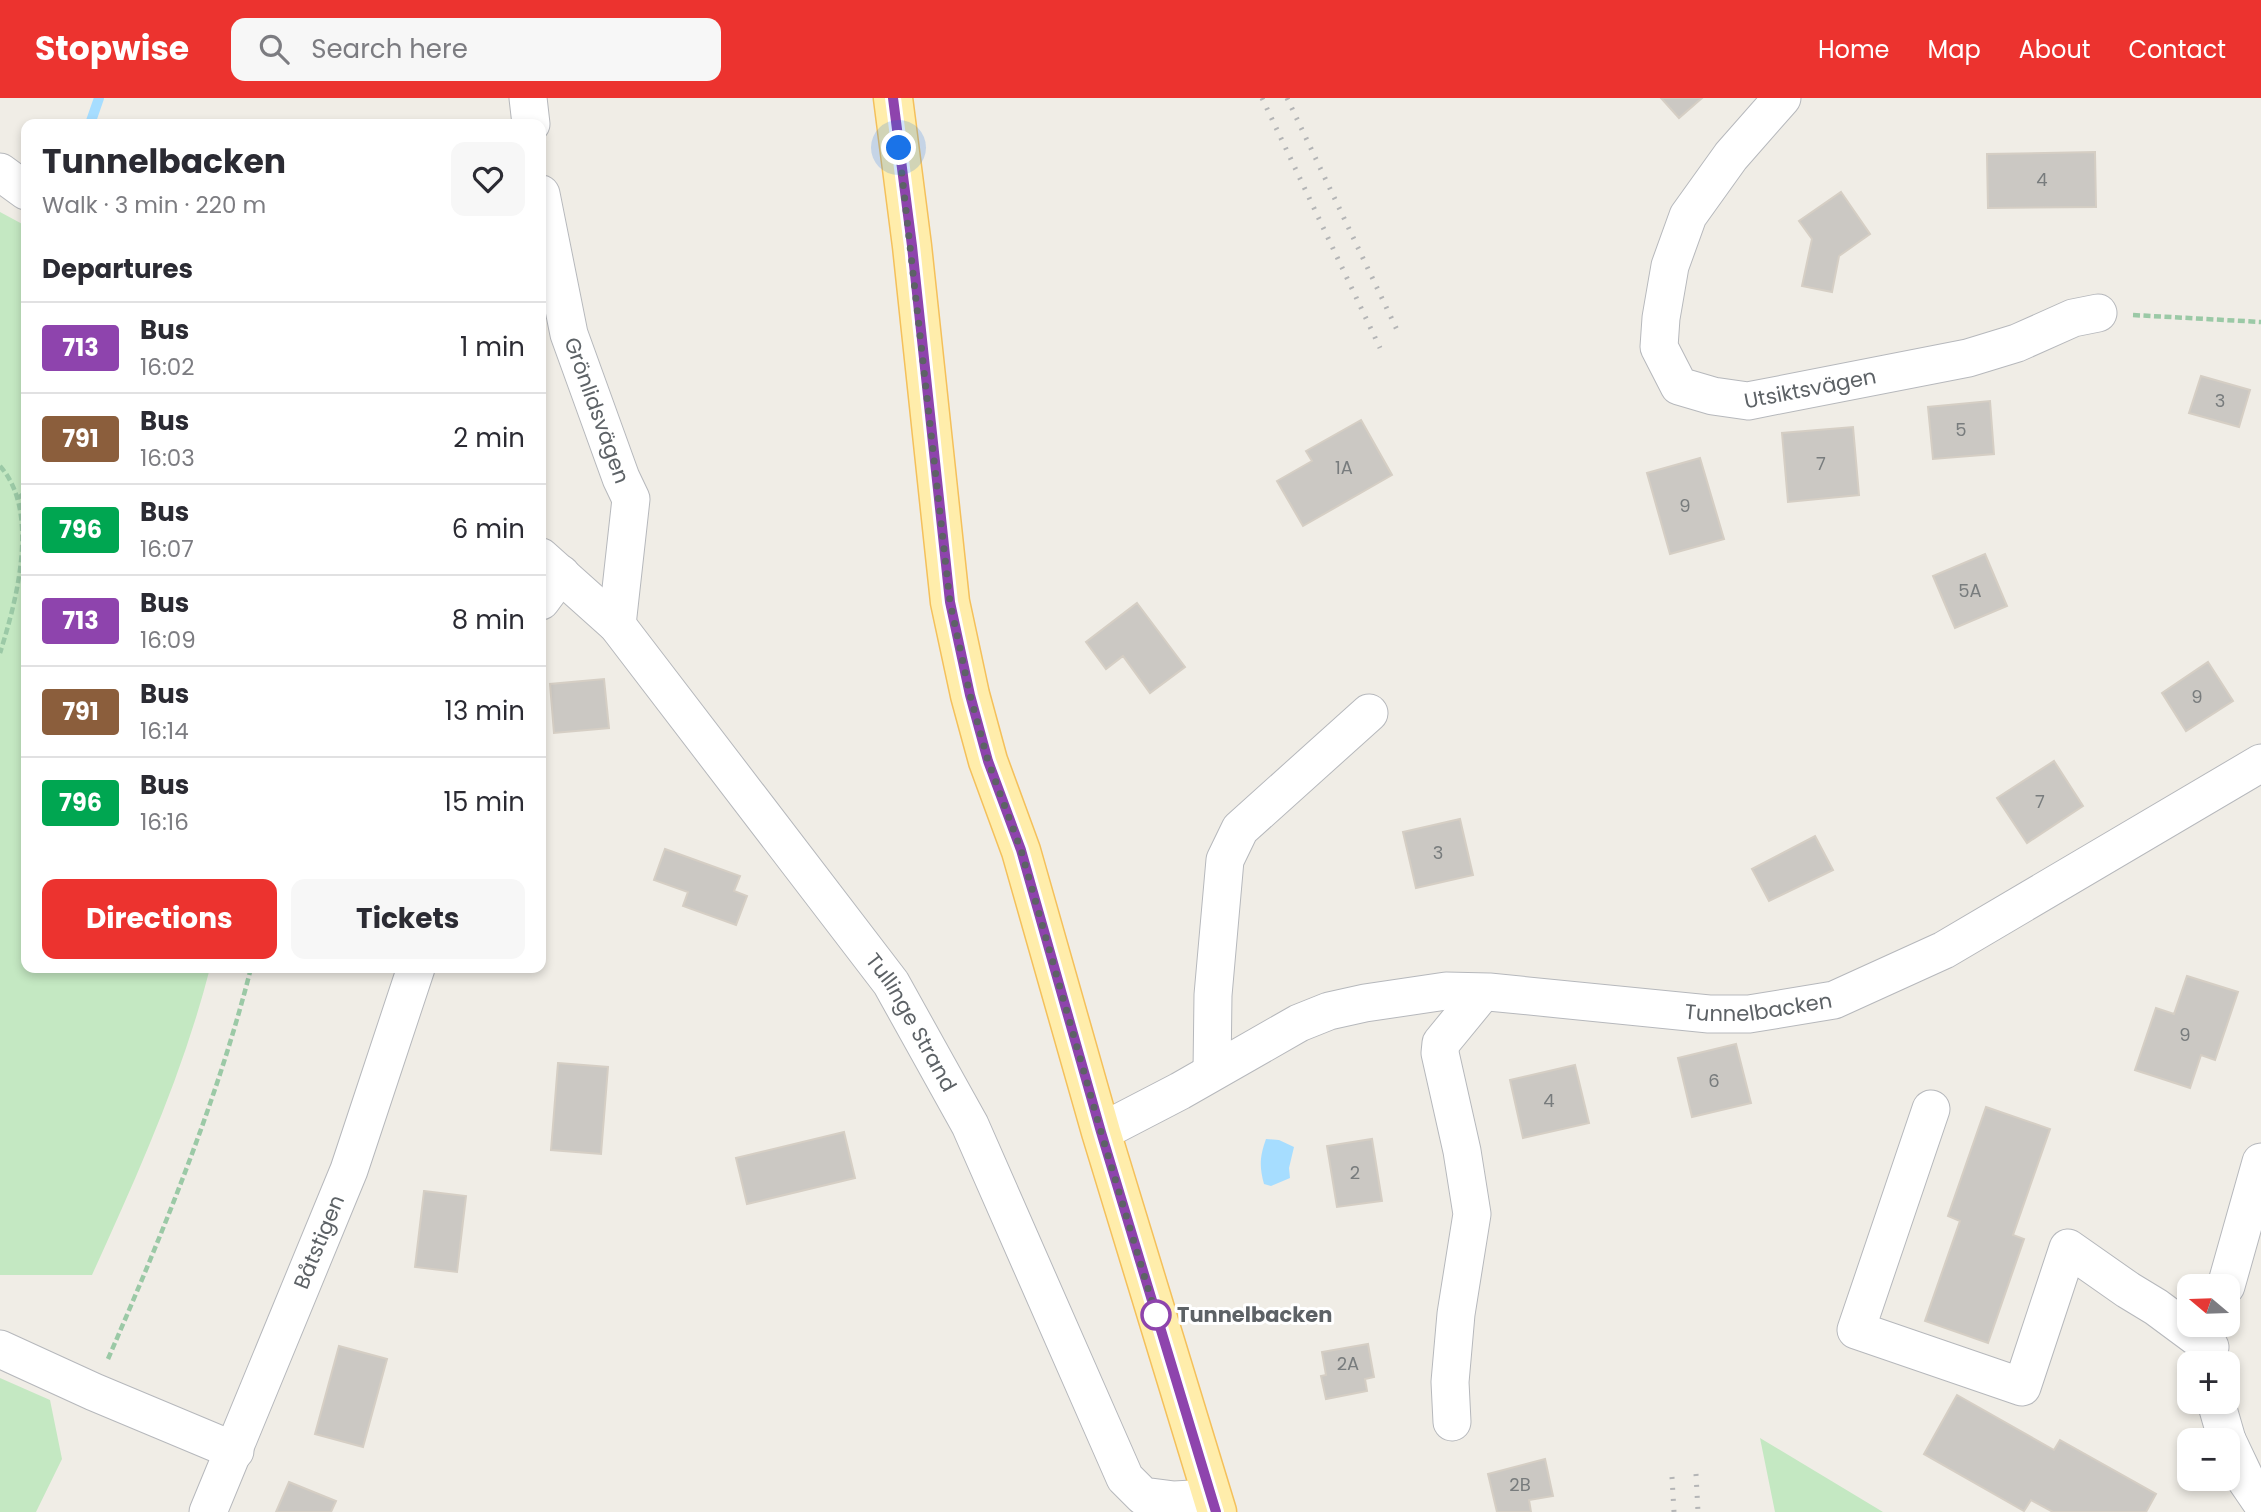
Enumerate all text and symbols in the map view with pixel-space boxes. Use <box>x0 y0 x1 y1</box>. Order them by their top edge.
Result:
search box <box>231 18 721 81</box>
text: Stopwise <box>35 25 189 72</box>
icon: search <box>255 30 293 68</box>
text: Search here <box>311 31 468 67</box>
text: Home <box>1818 33 1890 66</box>
text: Map <box>1928 33 1981 66</box>
text: About <box>2019 33 2090 66</box>
text: Contact <box>2128 33 2226 66</box>
your location <box>881 130 916 165</box>
text: Tunnelbacken <box>42 138 286 185</box>
button: heart <box>451 142 525 216</box>
house number: 4 <box>2036 167 2048 192</box>
text: Walk · 3 min · 220 m <box>42 189 266 221</box>
text: Departures <box>42 251 193 287</box>
text: Bus <box>140 312 189 348</box>
text: 1 min <box>460 329 525 365</box>
text: 713 <box>62 331 99 364</box>
street label: Grönlidsvägen <box>557 333 637 487</box>
text: 16:02 <box>140 351 195 383</box>
street label: Utsiktsvägen <box>1741 361 1879 415</box>
house number: 3 <box>2215 388 2225 413</box>
text: Bus <box>140 403 189 439</box>
house number: 5 <box>1955 417 1967 442</box>
text: 2 min <box>453 420 525 456</box>
text: 791 <box>62 422 99 455</box>
text: 16:03 <box>140 442 195 474</box>
house number: 7 <box>1816 451 1826 476</box>
house number: 1A <box>1335 455 1353 480</box>
house number: 9 <box>1679 493 1691 518</box>
text: Bus <box>140 494 189 530</box>
text: 6 min <box>452 511 525 547</box>
text: 796 <box>59 513 102 546</box>
text: 16:07 <box>140 533 194 565</box>
house number: 5A <box>1958 578 1982 603</box>
text: Bus <box>140 585 189 621</box>
text: 8 min <box>452 602 525 638</box>
text: 713 <box>62 604 99 637</box>
text: 16:09 <box>140 624 196 656</box>
text: Bus <box>140 676 189 712</box>
house number: 9 <box>2191 684 2203 709</box>
text: 13 min <box>445 693 525 729</box>
text: 791 <box>62 695 99 728</box>
text: 16:14 <box>140 715 189 747</box>
text: Bus <box>140 767 189 803</box>
text: 15 min <box>444 784 525 820</box>
text: 796 <box>59 786 102 819</box>
house number: 7 <box>2035 789 2045 814</box>
text: 16:16 <box>140 806 189 838</box>
house number: 3 <box>1433 840 1443 865</box>
button: Directions <box>42 879 277 959</box>
button: Tickets <box>291 879 525 959</box>
street label: Tullinge Strand <box>859 947 964 1097</box>
street label: Tunnelbacken <box>1683 986 1834 1028</box>
house number: 9 <box>2179 1022 2191 1047</box>
house number: 6 <box>1708 1068 1720 1093</box>
house number: 4 <box>1543 1088 1555 1113</box>
house number: 2 <box>1350 1160 1360 1185</box>
street label: Båtstigen <box>287 1190 351 1293</box>
north arrow <box>2177 1274 2240 1337</box>
map controls <box>2177 1274 2240 1491</box>
marker: Tunnelbacken <box>1141 1300 1171 1330</box>
place label: Tunnelbacken <box>1177 1300 1332 1329</box>
house number: 2A <box>1337 1351 1359 1376</box>
button: + <box>2177 1351 2240 1414</box>
button: − <box>2177 1428 2240 1491</box>
house number: 2B <box>1509 1472 1531 1497</box>

